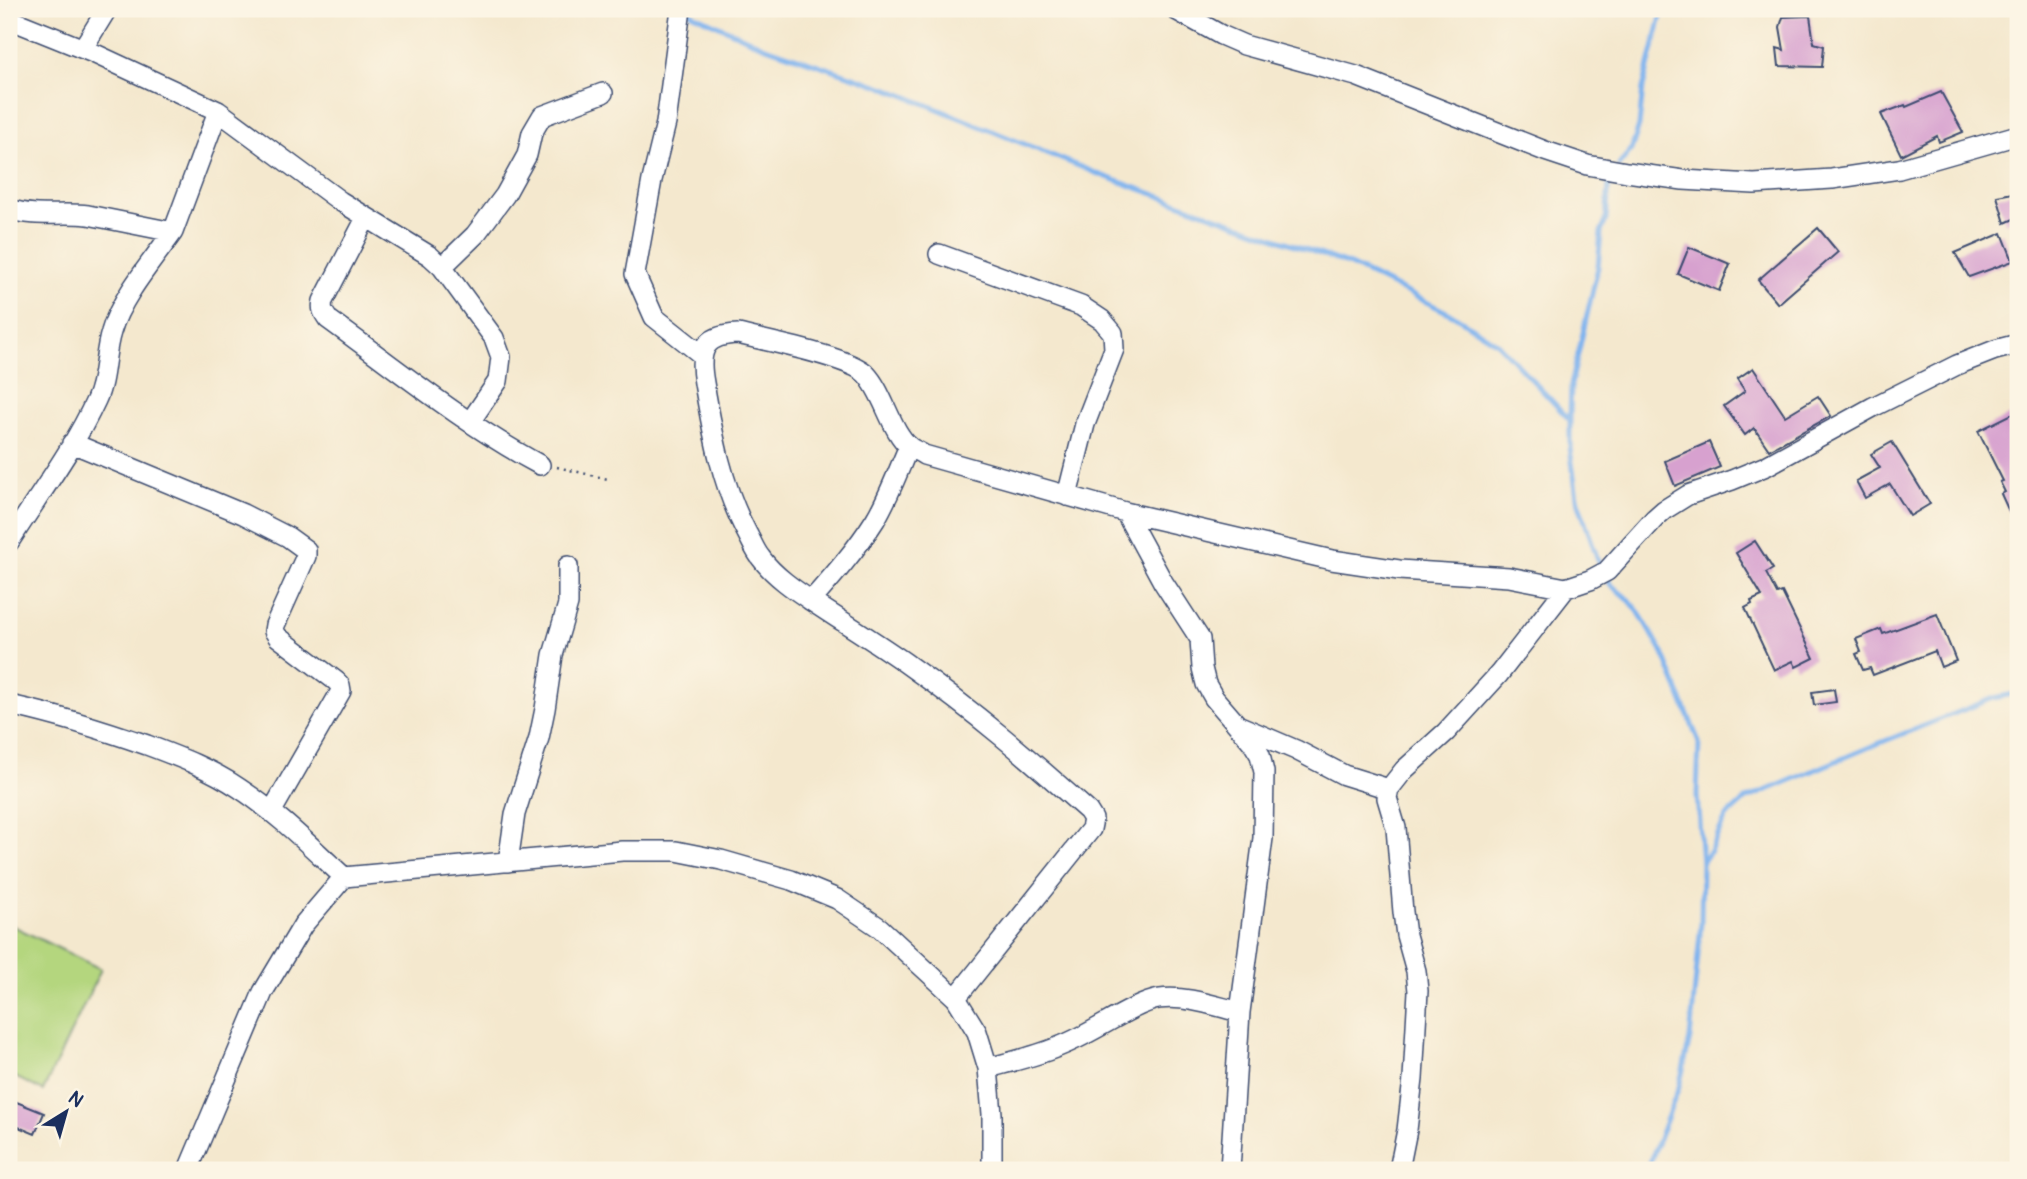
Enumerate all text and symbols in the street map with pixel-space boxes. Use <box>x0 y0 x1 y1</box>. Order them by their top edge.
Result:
north arrow <box>32 1078 102 1148</box>
text: N <box>63 1086 88 1113</box>

